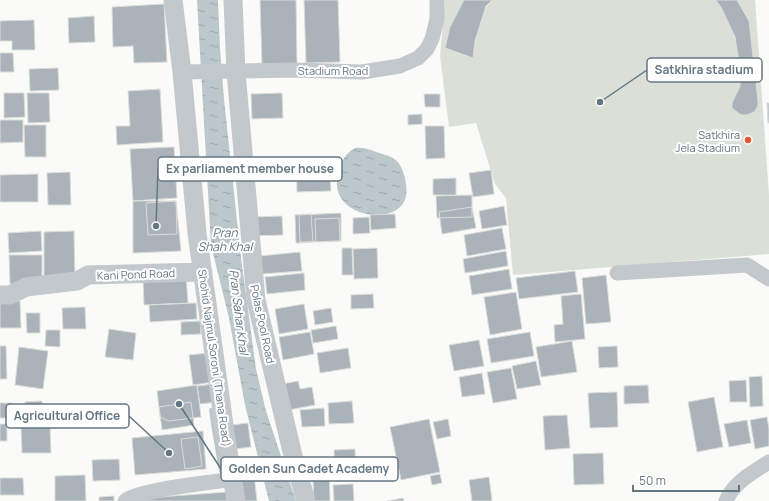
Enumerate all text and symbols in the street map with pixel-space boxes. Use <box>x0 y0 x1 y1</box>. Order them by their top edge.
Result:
callout: Satkhira stadium <box>647 58 762 82</box>
text: Satkhira stadium <box>655 61 754 78</box>
street label: Stadium Road <box>298 63 368 78</box>
place label: Satkhira Jela Stadium <box>675 127 740 155</box>
marker: Satkhira Jela Stadium <box>743 135 753 145</box>
callout: Ex parliament member house <box>158 157 342 181</box>
text: Ex parliament member house <box>166 160 334 177</box>
water label: Pran Shah Khal <box>198 224 254 255</box>
street label: Kani Pond Road <box>97 265 175 283</box>
street label: Shohid Najmul Soroni (Thana Road) <box>195 268 235 448</box>
water label: Pran Sahar Khal <box>225 268 253 358</box>
street label: Polas Pool Road <box>247 283 279 365</box>
callout: Agricultural Office <box>6 404 129 428</box>
text: Agricultural Office <box>14 407 120 424</box>
callout: Golden Sun Cadet Academy <box>221 457 398 481</box>
text: Golden Sun Cadet Academy <box>229 460 390 477</box>
scale bar <box>633 467 739 493</box>
text: 50 m <box>639 472 666 489</box>

